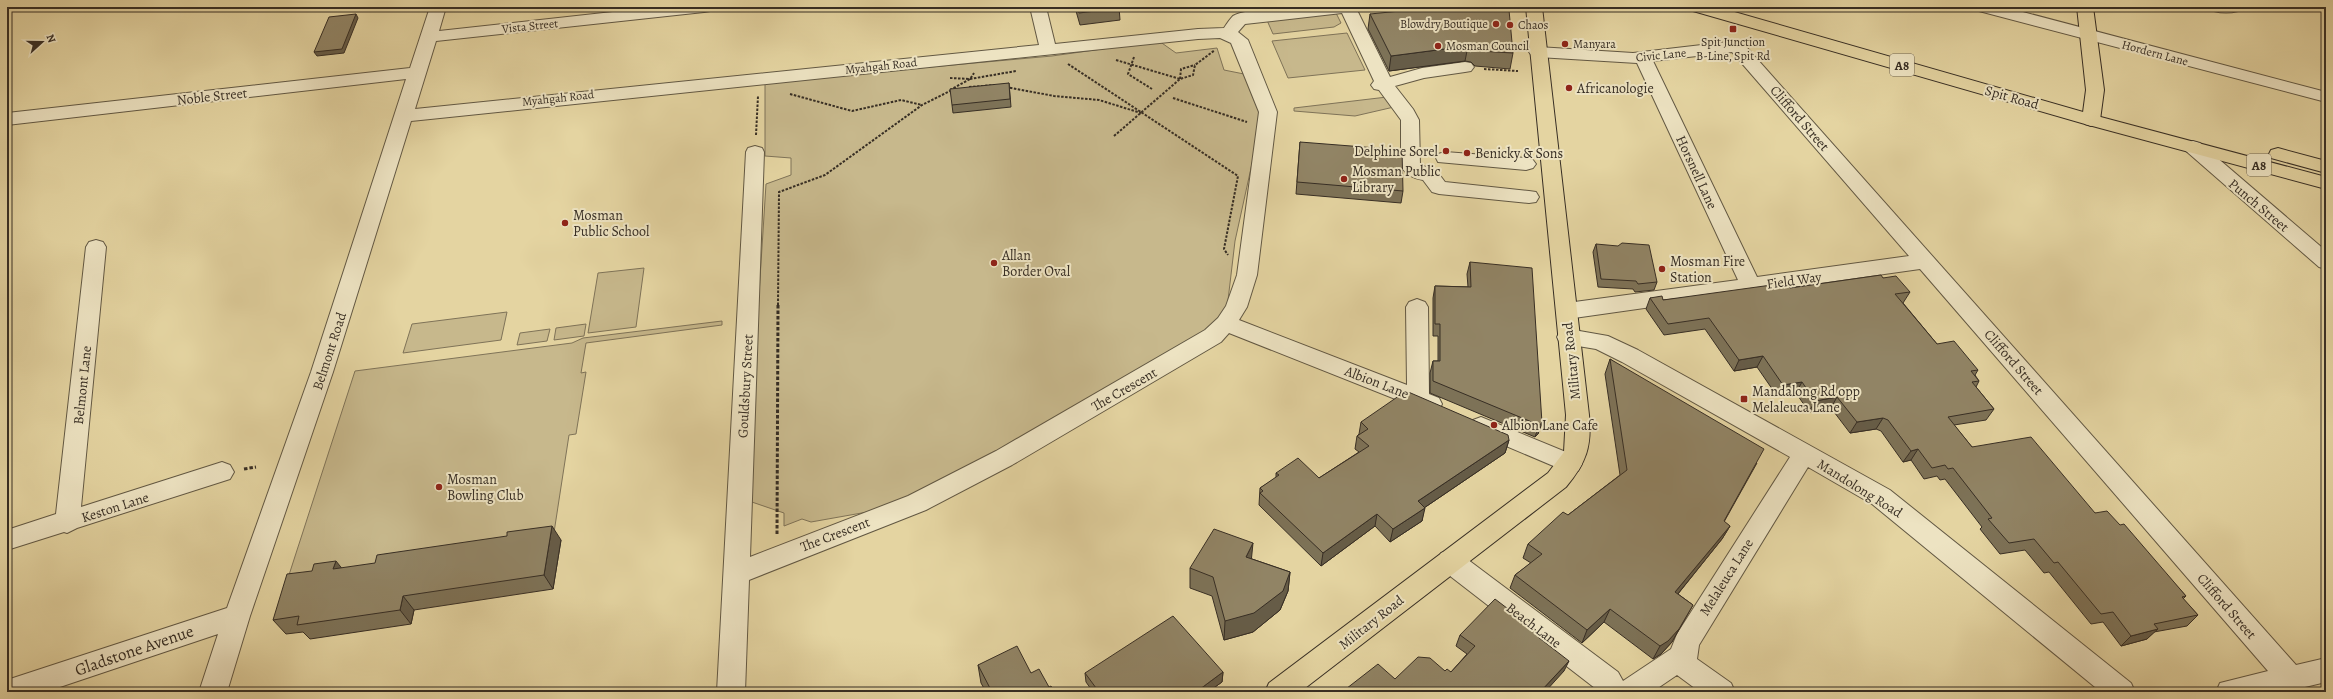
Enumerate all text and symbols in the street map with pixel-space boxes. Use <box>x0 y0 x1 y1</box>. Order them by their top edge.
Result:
street label: Vista Street <box>500 15 559 37</box>
place label: Blowdry Boutique <box>1400 16 1488 32</box>
place label: Chaos <box>1518 17 1548 33</box>
marker: Blowdry Boutique <box>1491 19 1501 29</box>
marker: Chaos <box>1505 20 1515 30</box>
north arrow <box>22 22 62 62</box>
marker: Spit Junction B-Line, Spit Rd <box>1728 24 1738 34</box>
text: N <box>42 32 59 45</box>
place label: Spit Junction B-Line, Spit Rd <box>1696 34 1771 64</box>
place label: Manyara <box>1573 36 1616 52</box>
street label: Hordern Lane <box>2120 36 2190 70</box>
place label: Mosman Council <box>1446 38 1529 54</box>
marker: Manyara <box>1560 39 1570 49</box>
marker: Mosman Council <box>1433 41 1443 51</box>
street label: Civic Lane <box>1635 44 1687 66</box>
street label: Myahgah Road <box>844 54 918 78</box>
road number: A8 <box>1890 54 1914 76</box>
place label: Africanologie <box>1576 79 1654 98</box>
street label: Clifford Street <box>1766 81 1834 156</box>
street label: Spit Road <box>1983 81 2042 114</box>
street label: Noble Street <box>176 83 249 110</box>
marker: Africanologie <box>1564 83 1574 93</box>
street label: Myahgah Road <box>521 86 595 110</box>
street label: Horsnell Lane <box>1671 132 1722 212</box>
place label: Delphine Sorel <box>1354 142 1439 161</box>
place label: Benicky & Sons <box>1475 144 1563 163</box>
marker: Delphine Sorel <box>1441 146 1451 156</box>
marker: Benicky & Sons <box>1462 148 1472 158</box>
road number: A8 <box>2247 154 2271 176</box>
place label: Mosman Public Library <box>1352 162 1441 197</box>
marker: Mosman Public Library <box>1339 174 1349 184</box>
street label: Punch Street <box>2224 174 2293 237</box>
place label: Mosman Public School <box>573 206 650 241</box>
marker: Mosman Public School <box>560 218 570 228</box>
place label: Allan Border Oval <box>1001 246 1071 281</box>
place label: Mosman Fire Station <box>1670 252 1745 287</box>
marker: Allan Border Oval <box>989 258 999 268</box>
marker: Mosman Fire Station <box>1657 264 1667 274</box>
street label: Field Way <box>1765 267 1823 294</box>
street label: Belmont Road <box>308 309 351 392</box>
street label: Military Road <box>1558 321 1585 401</box>
street label: Clifford Street <box>1980 325 2048 400</box>
street label: Gouldsbury Street <box>733 333 758 438</box>
street label: Belmont Lane <box>69 345 96 425</box>
street label: Albion Lane <box>1341 361 1412 403</box>
street label: The Crescent <box>1088 363 1161 416</box>
place label: Mandalong Rd opp Melaleuca Lane <box>1752 382 1860 417</box>
marker: Mandalong Rd opp Melaleuca Lane <box>1739 394 1749 404</box>
place label: Albion Lane Cafe <box>1501 416 1598 435</box>
marker: Albion Lane Cafe <box>1489 420 1499 430</box>
street label: Mandolong Road <box>1813 455 1906 523</box>
place label: Mosman Bowling Club <box>447 470 524 505</box>
marker: Mosman Bowling Club <box>434 482 444 492</box>
street label: Keston Lane <box>79 488 151 527</box>
street label: The Crescent <box>798 512 873 556</box>
street label: Melaleuca Lane <box>1695 535 1758 619</box>
street label: Clifford Street <box>2193 569 2261 644</box>
street label: Military Road <box>1335 591 1408 654</box>
street label: Beach Lane <box>1502 598 1565 652</box>
street label: Gladstone Avenue <box>72 619 197 682</box>

